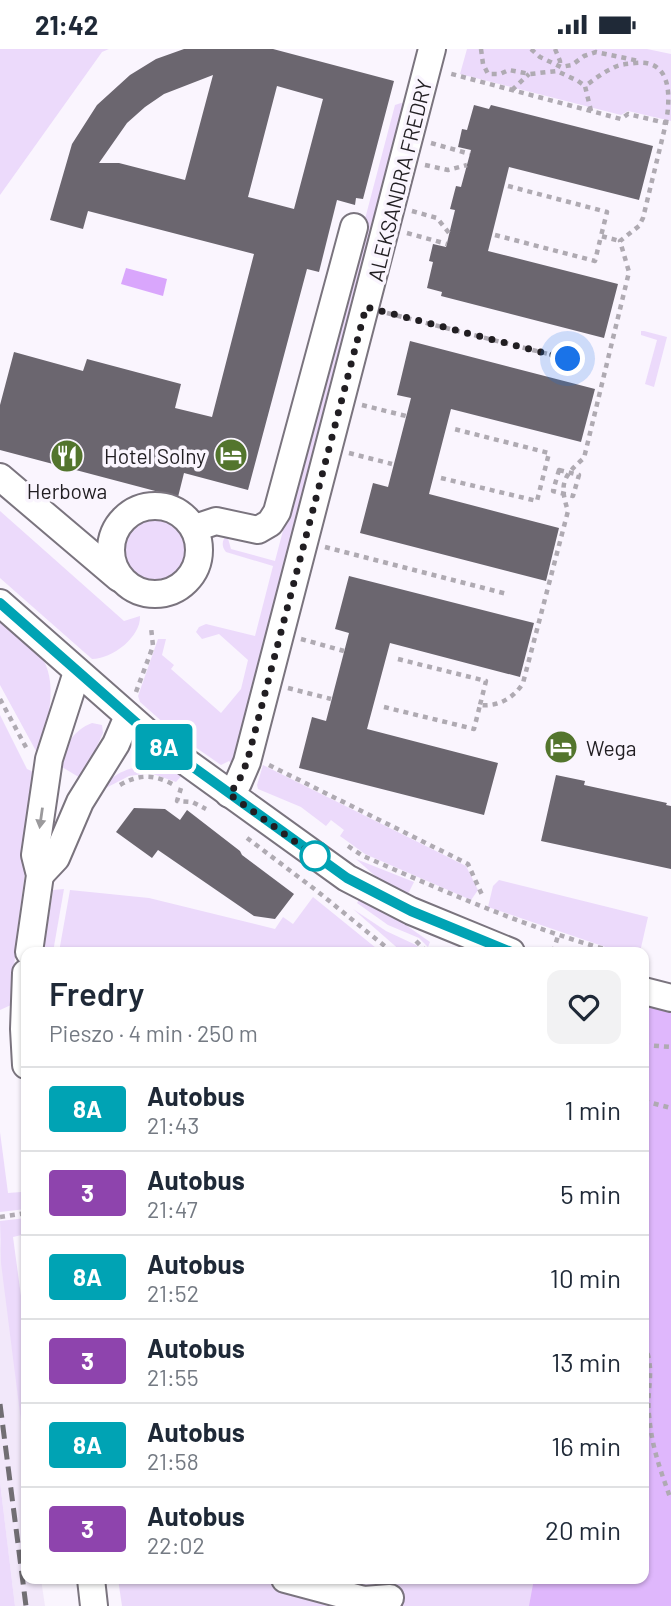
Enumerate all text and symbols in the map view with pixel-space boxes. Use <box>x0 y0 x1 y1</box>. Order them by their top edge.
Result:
text: 21:42 <box>35 9 98 40</box>
street label: ALEKSANDRA FREDRY <box>362 76 436 284</box>
your location <box>550 341 585 376</box>
hotel icon: Hotel Solny <box>212 436 250 474</box>
restaurant icon: Herbowa <box>48 437 86 475</box>
place label: Hotel Solny <box>104 443 206 468</box>
place label: Herbowa <box>27 478 107 503</box>
line badge: 8A <box>132 724 196 770</box>
hotel icon: Wega <box>542 728 580 766</box>
text: 8A <box>149 732 179 761</box>
place label: Wega <box>586 735 637 760</box>
one-way arrow <box>35 807 46 829</box>
unlabelled marker <box>300 841 330 871</box>
button: heart <box>547 970 621 1044</box>
text: Fredry <box>49 973 144 1013</box>
text: Pieszo · 4 min · 250 m <box>49 1019 258 1047</box>
text: Autobus <box>147 1080 245 1111</box>
text: 8A <box>73 1094 102 1123</box>
text: 1 min <box>565 1094 621 1125</box>
text: 21:43 <box>147 1111 199 1139</box>
text: Autobus <box>147 1164 245 1195</box>
text: 3 <box>81 1178 94 1207</box>
text: 5 min <box>560 1178 621 1209</box>
text: 21:47 <box>147 1195 198 1223</box>
text: Autobus <box>147 1248 245 1279</box>
text: 8A <box>73 1262 102 1291</box>
text: 10 min <box>550 1262 621 1293</box>
text: 21:52 <box>147 1279 199 1307</box>
text: Autobus <box>147 1332 245 1363</box>
text: 3 <box>81 1346 94 1375</box>
text: 13 min <box>551 1346 621 1377</box>
text: 21:55 <box>147 1363 199 1391</box>
text: Autobus <box>147 1416 245 1447</box>
text: 8A <box>73 1430 102 1459</box>
text: 16 min <box>551 1430 621 1461</box>
text: 21:58 <box>147 1447 199 1475</box>
text: Autobus <box>147 1500 245 1531</box>
text: 3 <box>81 1514 94 1543</box>
text: 20 min <box>545 1514 621 1545</box>
text: 22:02 <box>147 1531 205 1559</box>

